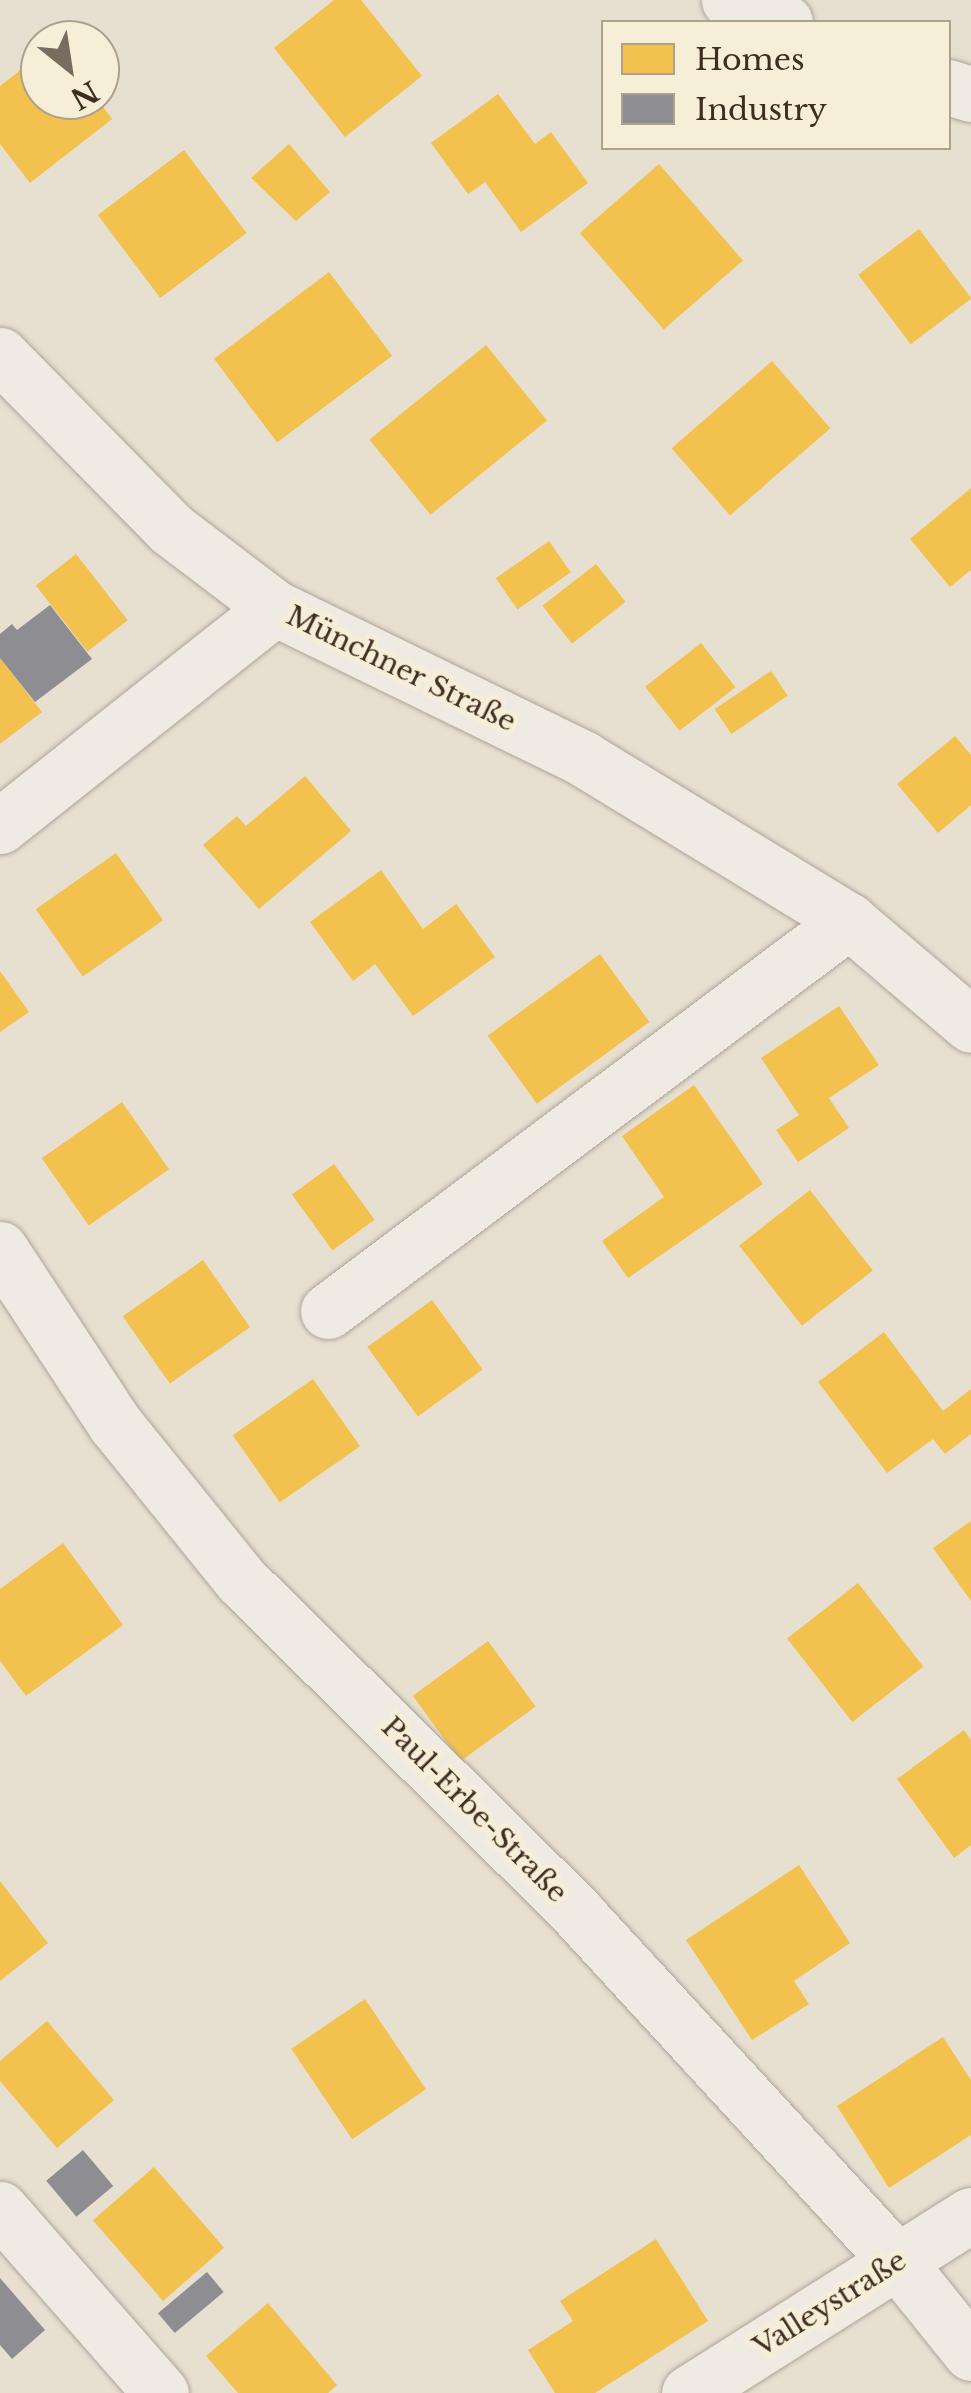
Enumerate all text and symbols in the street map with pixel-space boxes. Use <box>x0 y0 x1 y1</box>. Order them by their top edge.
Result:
north arrow <box>20 20 120 120</box>
legend <box>601 20 951 150</box>
text: Homes <box>695 41 805 78</box>
text: N <box>64 73 104 116</box>
text: Industry <box>695 91 827 128</box>
street label: Münchner Straße <box>281 599 521 739</box>
street label: Paul-Erbe-Straße <box>374 1710 574 1910</box>
street label: Valleystraße <box>748 2244 912 2364</box>

